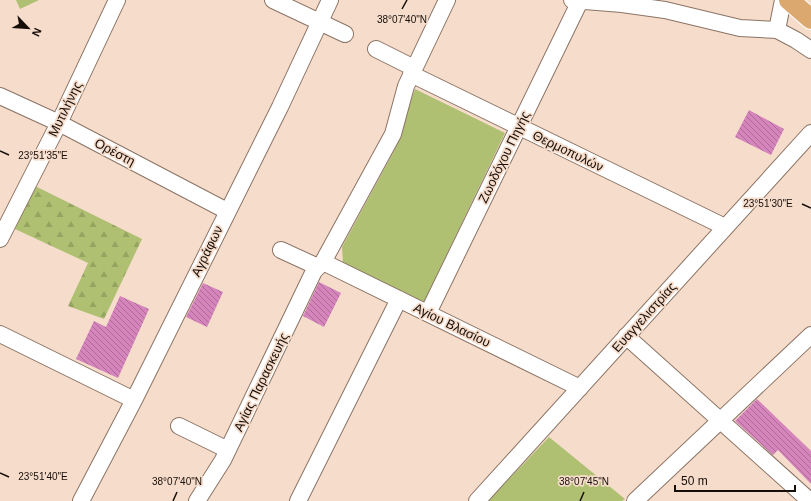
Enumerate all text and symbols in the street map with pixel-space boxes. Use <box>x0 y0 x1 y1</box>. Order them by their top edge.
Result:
north arrow <box>8 8 48 48</box>
text: 38°07'40"N <box>377 14 427 25</box>
text: N <box>30 26 44 38</box>
street label: Μυτιλήνης <box>45 79 85 139</box>
street label: Ζωοδόχου Πηγής <box>475 109 533 205</box>
street label: Θερμοπυλών <box>530 127 606 175</box>
street label: Ορέστη <box>92 135 138 169</box>
text: 23°51'35"E <box>18 150 68 161</box>
text: 23°51'30"E <box>743 198 793 209</box>
street label: Αγράφων <box>188 223 226 279</box>
street label: Ευαγγελιστρίας <box>609 279 679 355</box>
street label: Αγίου Βλασίου <box>411 300 493 350</box>
street label: Αγίας Παρασκευής <box>231 330 291 434</box>
scale bar <box>675 467 795 493</box>
text: 23°51'40"E <box>18 471 68 482</box>
text: 50 m <box>681 474 708 488</box>
text: 38°07'40"N <box>152 476 202 487</box>
text: 38°07'45"N <box>559 476 609 487</box>

